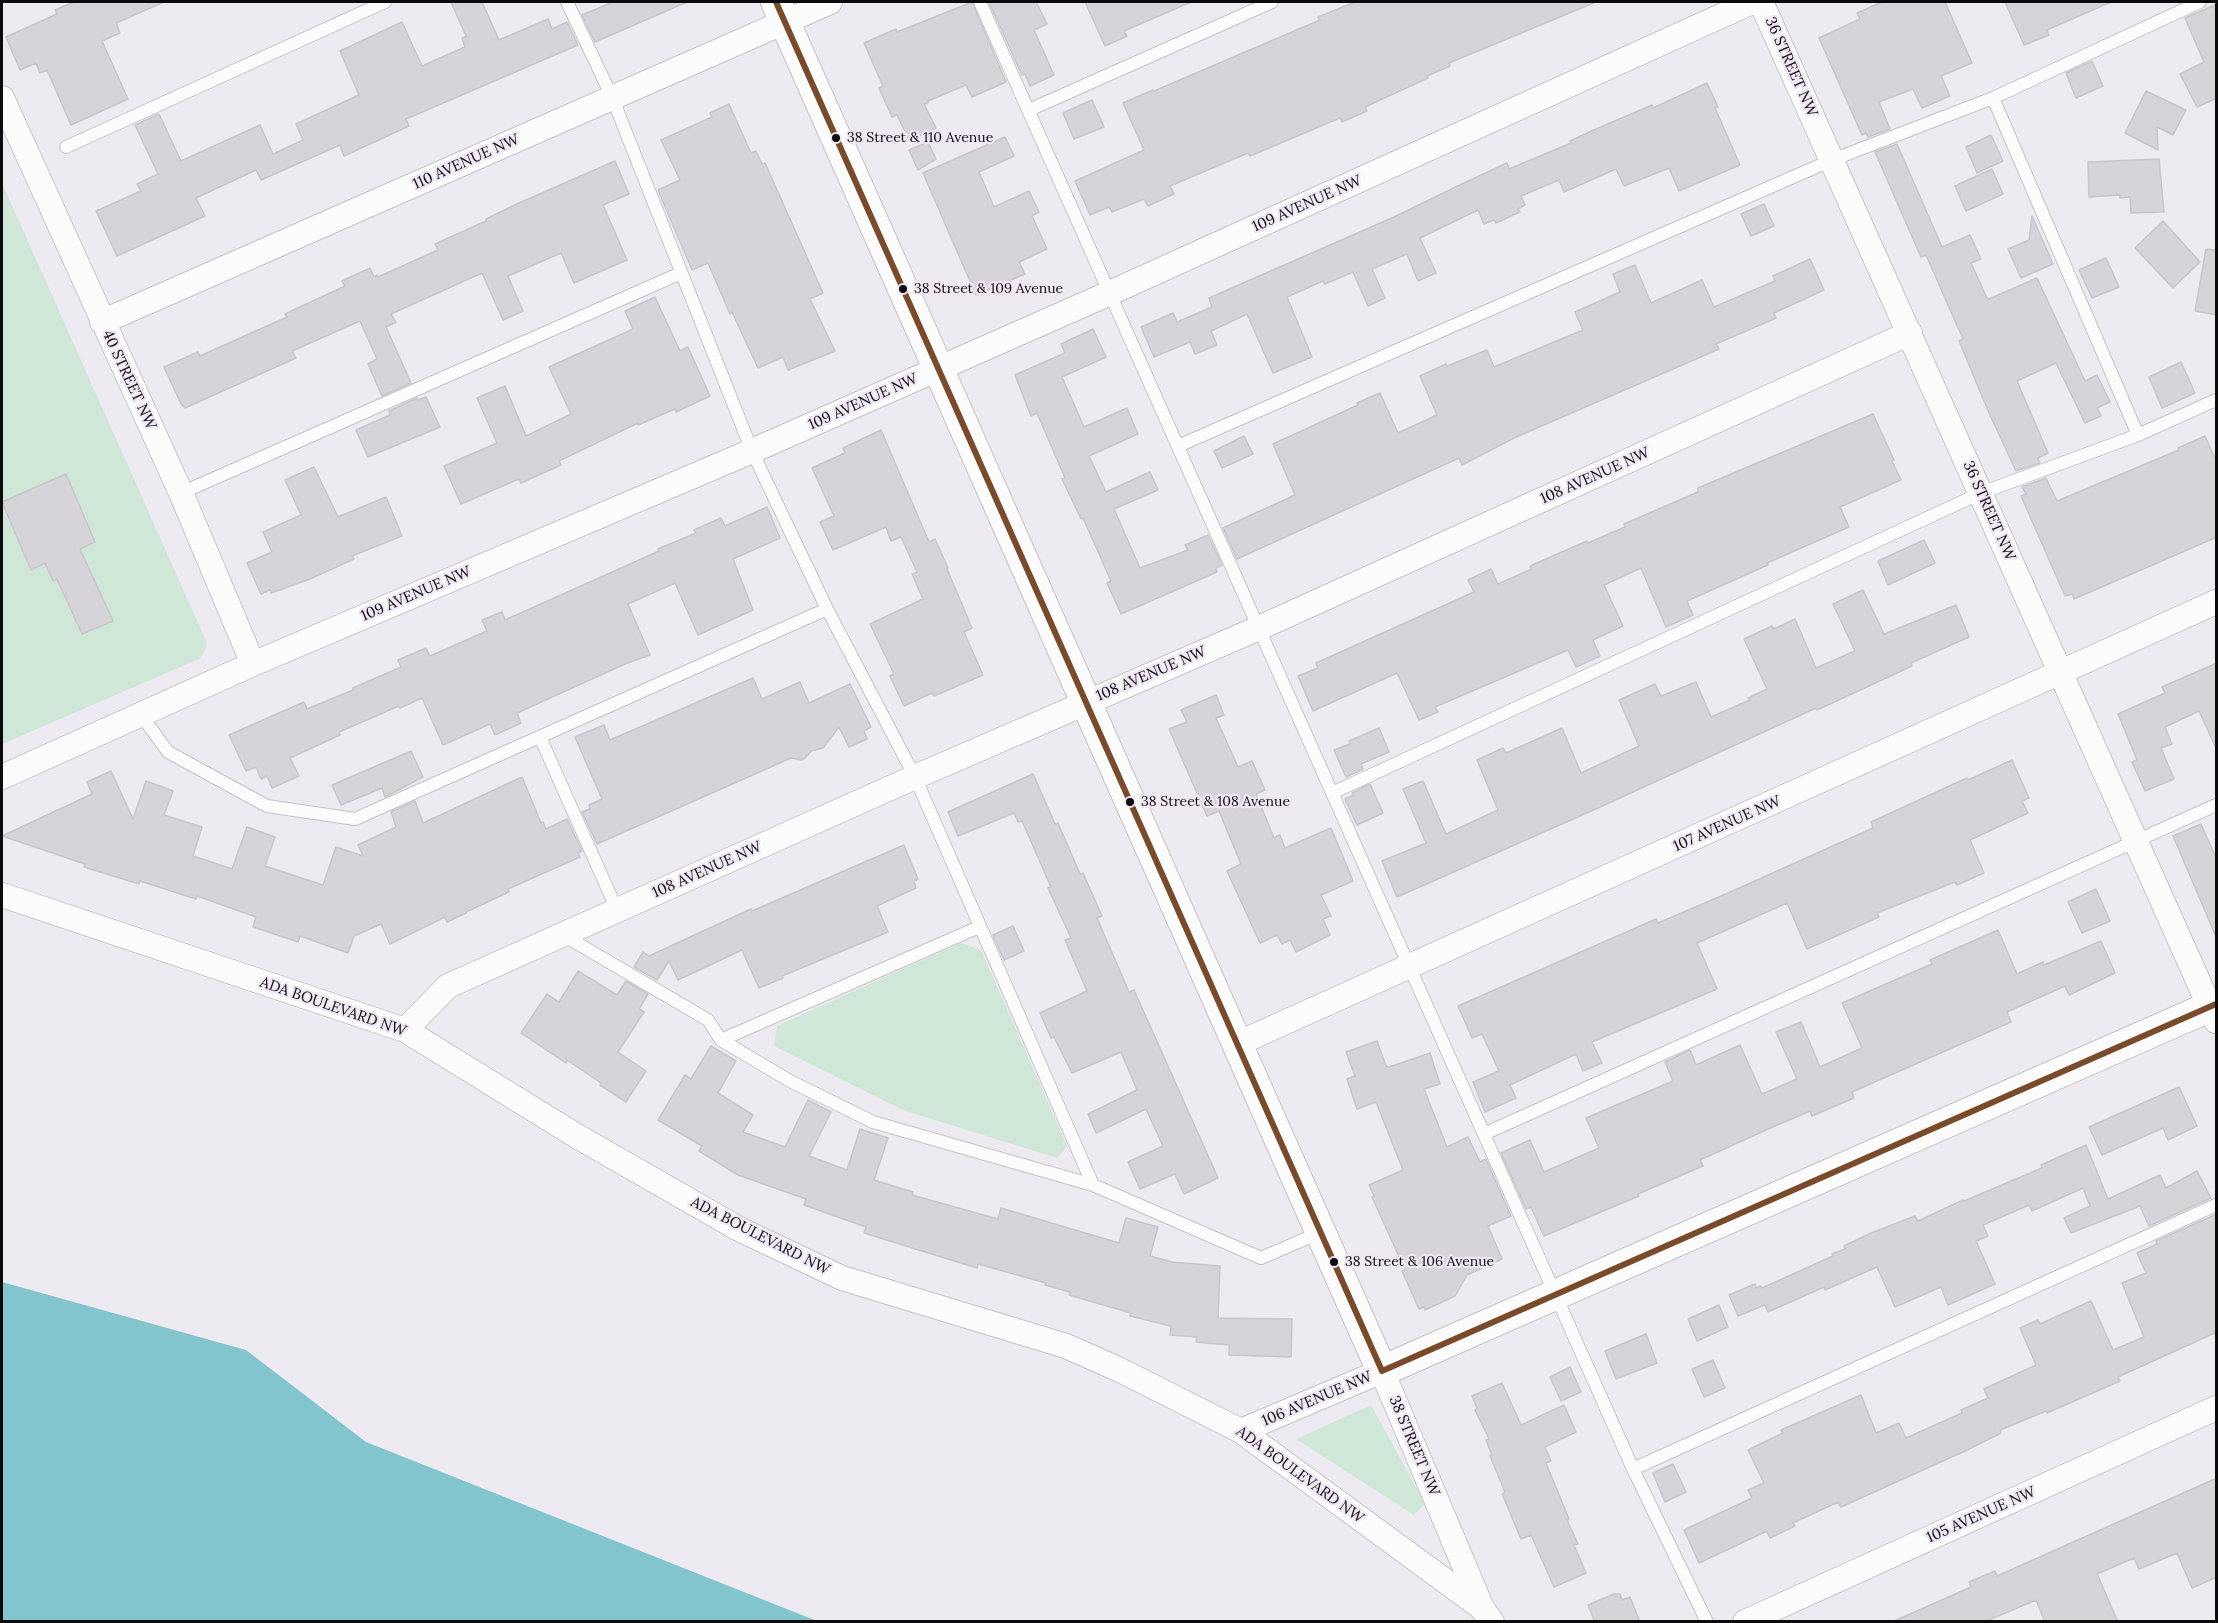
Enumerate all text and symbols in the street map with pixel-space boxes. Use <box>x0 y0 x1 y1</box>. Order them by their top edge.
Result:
street label: 36 STREET NW <box>1761 14 1821 120</box>
place label: 38 Street & 110 Avenue <box>847 130 993 146</box>
street label: 110 AVENUE NW <box>410 131 522 193</box>
marker: 38 Street & 110 Avenue <box>830 132 842 144</box>
street label: 109 AVENUE NW <box>1250 172 1364 236</box>
place label: 38 Street & 109 Avenue <box>914 281 1063 297</box>
marker: 38 Street & 109 Avenue <box>897 283 909 295</box>
street label: 40 STREET NW <box>98 327 160 433</box>
street label: 109 AVENUE NW <box>806 370 920 434</box>
street label: 108 AVENUE NW <box>1538 444 1652 508</box>
street label: 36 STREET NW <box>1959 458 2019 564</box>
street label: 109 AVENUE NW <box>358 563 474 625</box>
street label: 108 AVENUE NW <box>1093 643 1209 705</box>
street label: 107 AVENUE NW <box>1671 792 1783 856</box>
place label: 38 Street & 108 Avenue <box>1141 794 1290 810</box>
marker: 38 Street & 108 Avenue <box>1124 796 1136 808</box>
street label: 108 AVENUE NW <box>650 838 764 902</box>
street label: ADA BOULEVARD NW <box>257 973 409 1041</box>
street label: ADA BOULEVARD NW <box>688 1193 832 1279</box>
place label: 38 Street & 106 Avenue <box>1345 1254 1494 1270</box>
marker: 38 Street & 106 Avenue <box>1328 1256 1340 1268</box>
street label: 106 AVENUE NW <box>1259 1368 1375 1430</box>
street label: 38 STREET NW <box>1385 1393 1443 1499</box>
street label: ADA BOULEVARD NW <box>1233 1423 1367 1527</box>
street label: 105 AVENUE NW <box>1924 1483 2038 1547</box>

